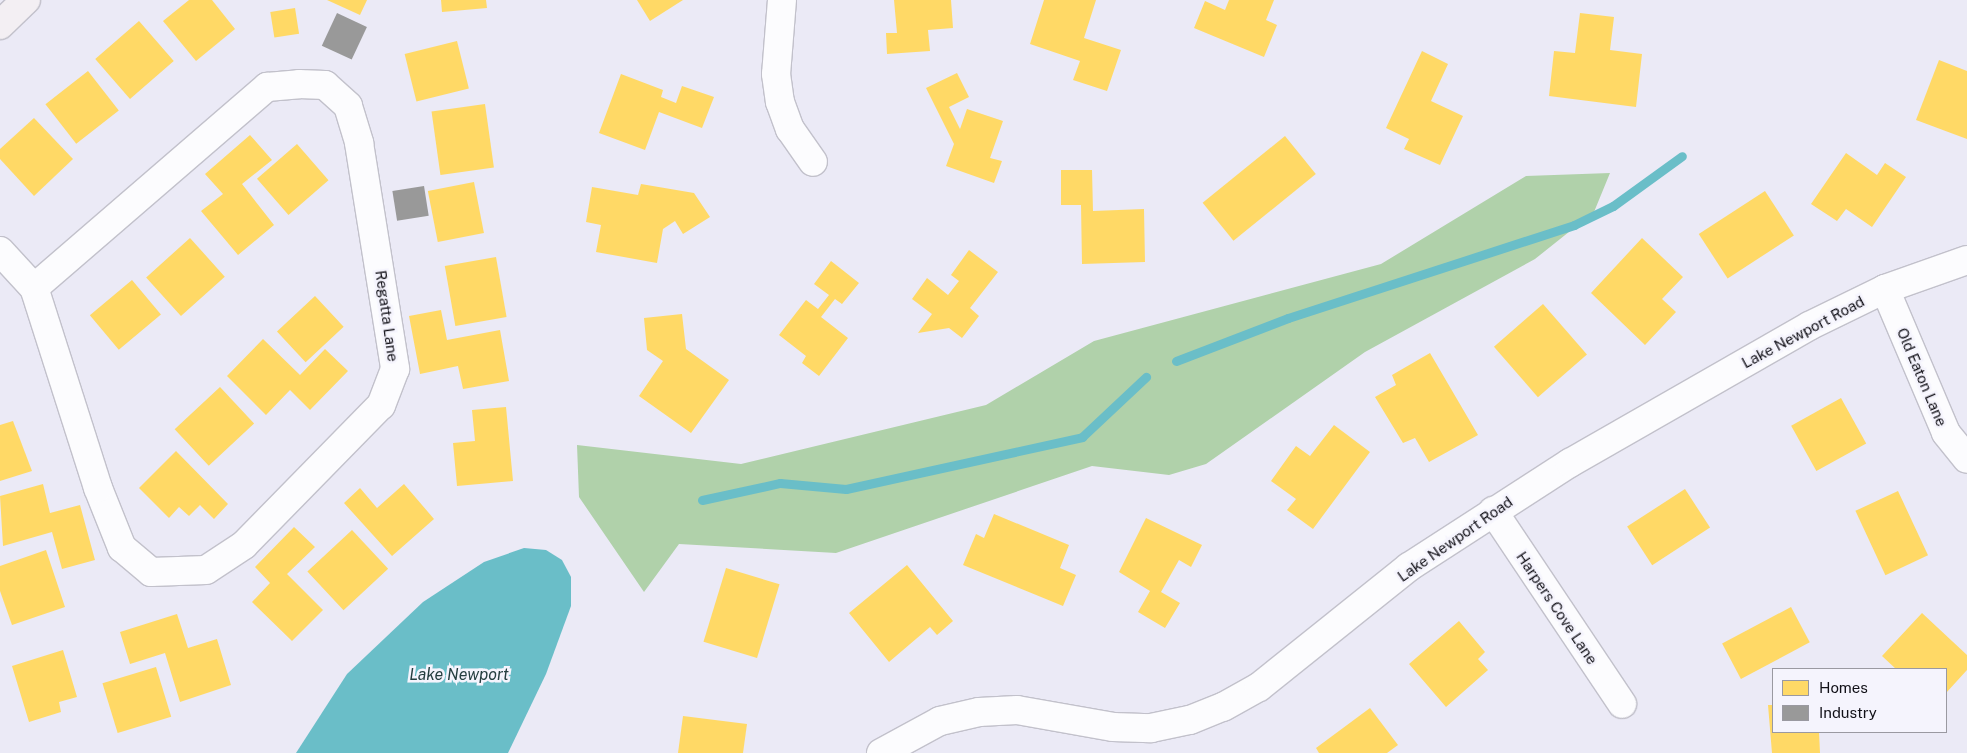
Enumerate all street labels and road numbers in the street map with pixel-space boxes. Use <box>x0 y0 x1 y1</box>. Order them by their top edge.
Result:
street label: Regatta Lane <box>372 269 402 363</box>
street label: Lake Newport Road <box>1739 292 1867 372</box>
street label: Old Eaton Lane <box>1893 325 1951 429</box>
street label: Lake Newport Road <box>1394 493 1516 585</box>
street label: Harpers Cove Lane <box>1513 548 1601 668</box>

